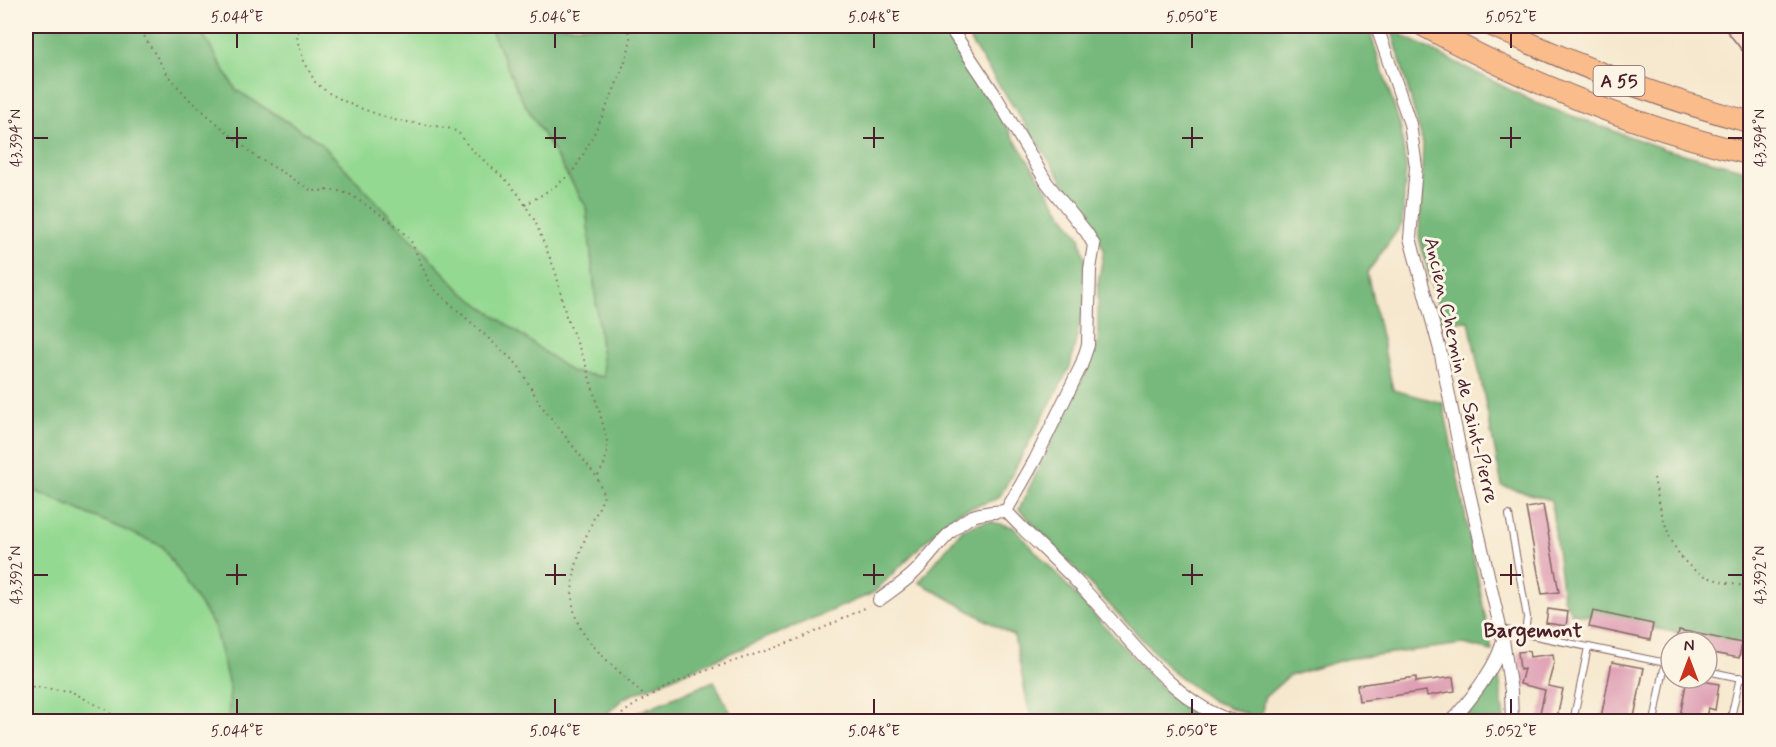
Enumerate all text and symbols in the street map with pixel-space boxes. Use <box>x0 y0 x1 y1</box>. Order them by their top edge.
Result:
text: 5.044°E <box>211 8 264 28</box>
text: 5.046°E <box>530 8 581 28</box>
text: 5.048°E <box>848 8 900 28</box>
text: 5.050°E <box>1166 8 1218 28</box>
text: 5.052°E <box>1485 8 1537 28</box>
road number: A 55 <box>1594 66 1644 96</box>
text: 43.394°N <box>7 109 27 167</box>
text: 43.394°N <box>1751 109 1771 167</box>
street label: Ancien Chemin de Saint-Pierre <box>1417 235 1504 506</box>
text: 43.392°N <box>7 546 27 604</box>
text: 43.392°N <box>1751 546 1771 604</box>
district label: Bargemont <box>1483 617 1583 647</box>
north arrow <box>1659 630 1719 690</box>
text: N <box>1684 636 1694 657</box>
text: 5.044°E <box>211 722 264 742</box>
text: 5.046°E <box>530 722 581 742</box>
text: 5.048°E <box>848 722 900 742</box>
text: 5.050°E <box>1166 722 1218 742</box>
text: 5.052°E <box>1485 722 1537 742</box>

